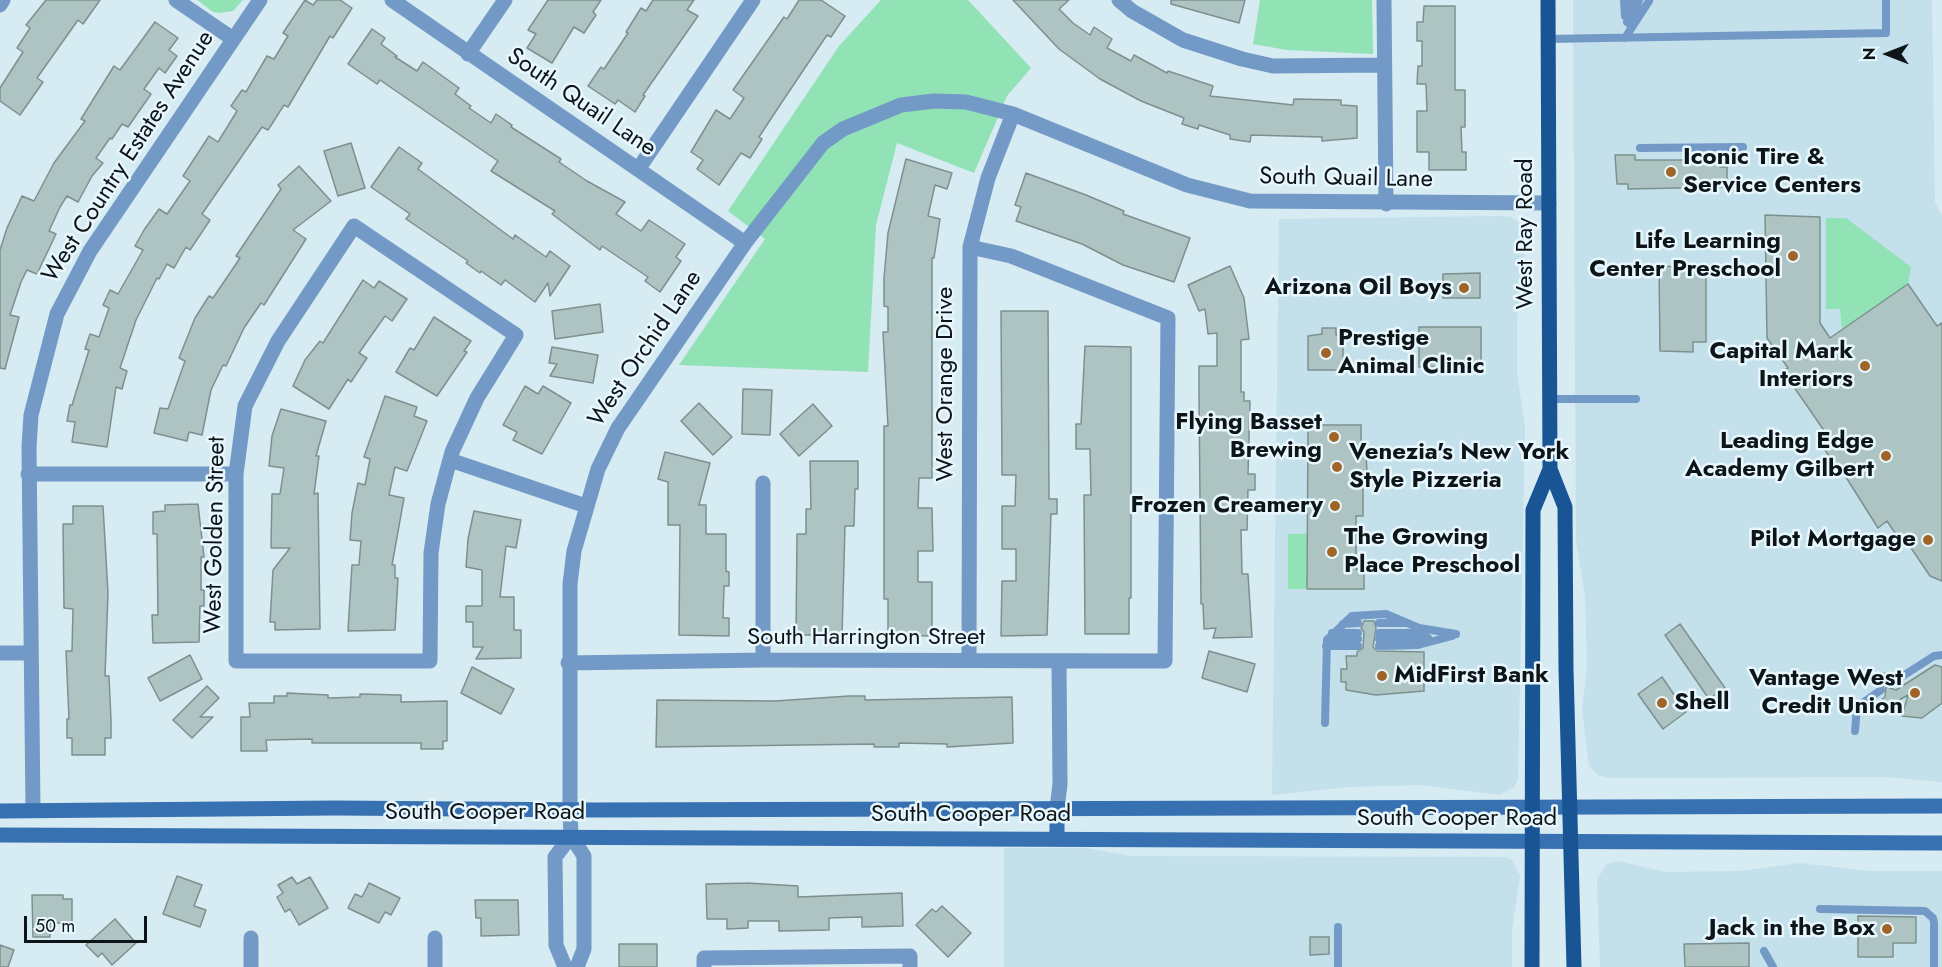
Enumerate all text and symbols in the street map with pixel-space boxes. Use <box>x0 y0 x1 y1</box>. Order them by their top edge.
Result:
north arrow <box>1858 24 1918 84</box>
street label: West Country Estates Avenue <box>37 26 221 288</box>
street label: South Quail Lane <box>501 42 661 164</box>
text: N <box>1858 48 1881 60</box>
place label: Iconic Tire & Service Centers <box>1683 144 1861 200</box>
street label: West Ray Road <box>1512 158 1540 310</box>
street label: South Quail Lane <box>1259 163 1433 195</box>
marker: Iconic Tire & Service Centers <box>1664 165 1678 179</box>
place label: Life Learning Center Preschool <box>1589 228 1781 284</box>
marker: Life Learning Center Preschool <box>1786 249 1800 263</box>
street label: West Orchid Lane <box>583 265 709 433</box>
place label: Arizona Oil Boys <box>1264 274 1452 302</box>
marker: Arizona Oil Boys <box>1457 281 1471 295</box>
street label: West Orange Drive <box>932 287 960 481</box>
place label: Prestige Animal Clinic <box>1338 325 1485 381</box>
place label: Capital Mark Interiors <box>1710 338 1853 394</box>
marker: Prestige Animal Clinic <box>1319 346 1333 360</box>
marker: Capital Mark Interiors <box>1858 359 1872 373</box>
place label: Flying Basset Brewing <box>1175 409 1322 465</box>
place label: Leading Edge Academy Gilbert <box>1685 428 1874 484</box>
marker: Flying Basset Brewing <box>1327 430 1341 444</box>
street label: West Golden Street <box>200 436 232 634</box>
place label: Venezia's New York Style Pizzeria <box>1349 439 1569 495</box>
marker: Leading Edge Academy Gilbert <box>1879 449 1893 463</box>
marker: Venezia's New York Style Pizzeria <box>1330 460 1344 474</box>
place label: Frozen Creamery <box>1130 492 1323 520</box>
marker: Frozen Creamery <box>1328 499 1342 513</box>
place label: The Growing Place Preschool <box>1344 524 1520 580</box>
place label: Pilot Mortgage <box>1750 526 1916 554</box>
marker: Pilot Mortgage <box>1921 533 1935 547</box>
marker: The Growing Place Preschool <box>1325 545 1339 559</box>
street label: South Harrington Street <box>747 624 985 652</box>
place label: MidFirst Bank <box>1394 662 1549 690</box>
place label: Vantage West Credit Union <box>1749 665 1903 721</box>
marker: MidFirst Bank <box>1375 669 1389 683</box>
marker: Vantage West Credit Union <box>1908 686 1922 700</box>
place label: Shell <box>1674 689 1729 717</box>
marker: Shell <box>1655 696 1669 710</box>
street label: South Cooper Road <box>385 799 585 827</box>
street label: South Cooper Road <box>871 801 1071 829</box>
street label: South Cooper Road <box>1357 805 1557 833</box>
scale bar <box>27 904 150 942</box>
text: 50 m <box>35 913 75 939</box>
place label: Jack in the Box <box>1709 915 1875 943</box>
marker: Jack in the Box <box>1880 922 1894 936</box>

